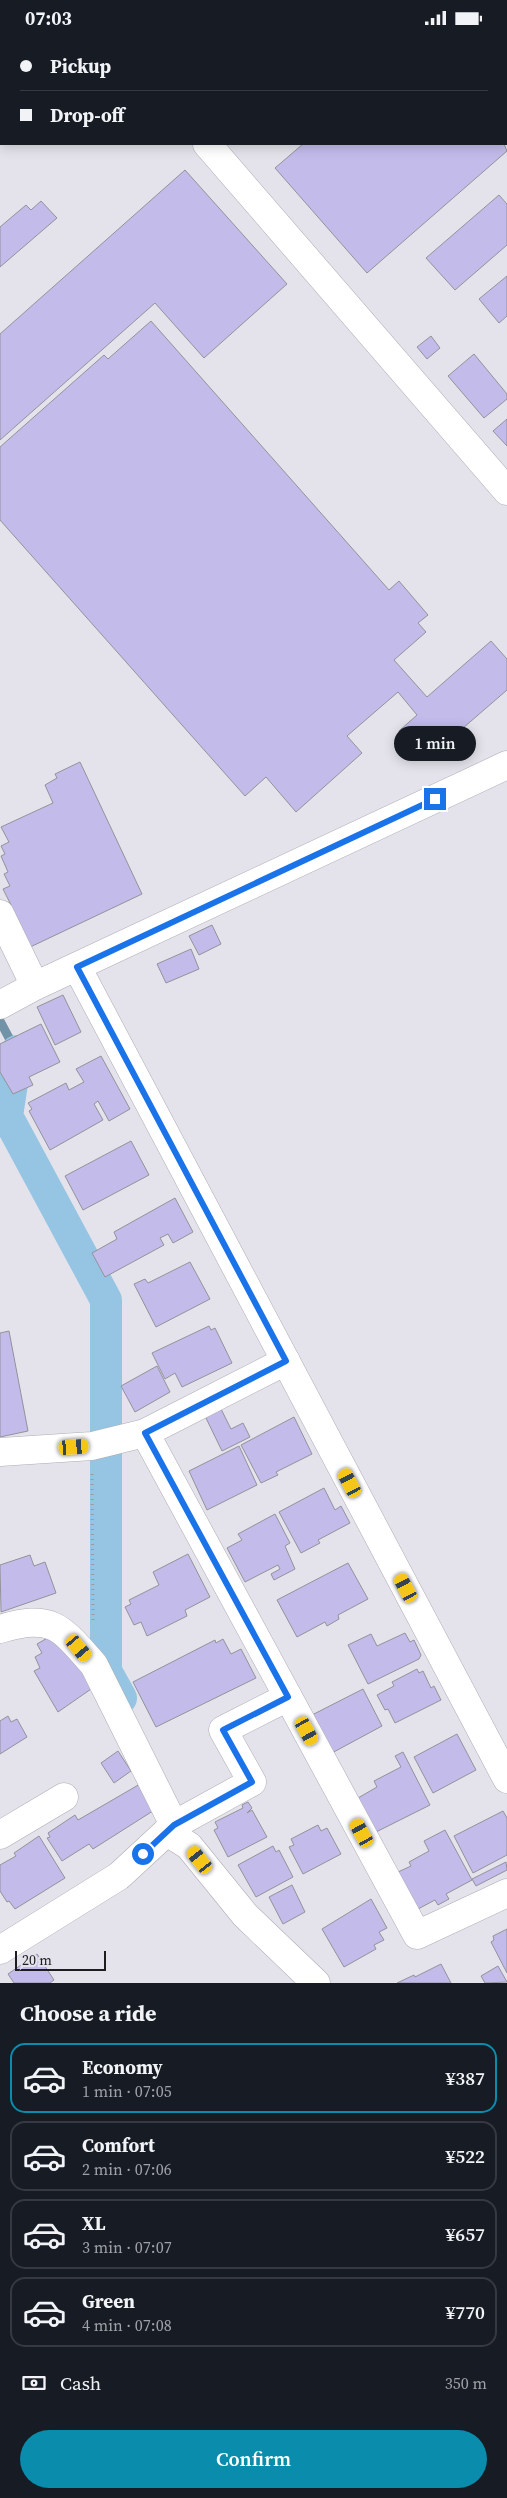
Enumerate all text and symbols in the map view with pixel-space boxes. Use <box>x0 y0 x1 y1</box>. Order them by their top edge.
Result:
text: 07:03 <box>25 5 72 31</box>
text: Pickup <box>50 53 111 79</box>
text: Drop-off <box>50 102 124 128</box>
callout: 1 min <box>394 727 476 761</box>
text: 1 min <box>414 732 456 754</box>
route end <box>424 788 446 810</box>
car <box>58 1438 89 1456</box>
car <box>336 1466 363 1500</box>
car <box>392 1571 419 1605</box>
car <box>63 1632 94 1664</box>
car <box>293 1714 320 1748</box>
car <box>348 1816 375 1850</box>
route start <box>132 1843 154 1865</box>
car <box>184 1844 215 1876</box>
scale bar <box>15 1948 106 1971</box>
text: 20 m <box>22 1950 52 1970</box>
text: Choose a ride <box>20 1998 157 2028</box>
text: Economy <box>82 2054 163 2080</box>
icon: car <box>22 2056 67 2101</box>
text: ¥387 <box>445 2065 485 2091</box>
text: 1 min · 07:05 <box>82 2080 172 2102</box>
text: Comfort <box>82 2132 155 2158</box>
icon: car <box>22 2134 67 2179</box>
text: ¥522 <box>445 2143 485 2169</box>
text: 2 min · 07:06 <box>82 2158 172 2180</box>
text: XL <box>82 2210 105 2236</box>
icon: car <box>22 2212 67 2257</box>
text: ¥657 <box>445 2221 485 2247</box>
text: 3 min · 07:07 <box>82 2236 172 2258</box>
text: Green <box>82 2288 135 2314</box>
icon: car <box>22 2290 67 2335</box>
text: ¥770 <box>445 2299 485 2325</box>
text: 4 min · 07:08 <box>82 2314 172 2336</box>
icon: cash <box>20 2369 48 2397</box>
text: Cash <box>60 2370 101 2396</box>
text: 350 m <box>445 2372 487 2394</box>
button: Confirm <box>20 2430 487 2488</box>

